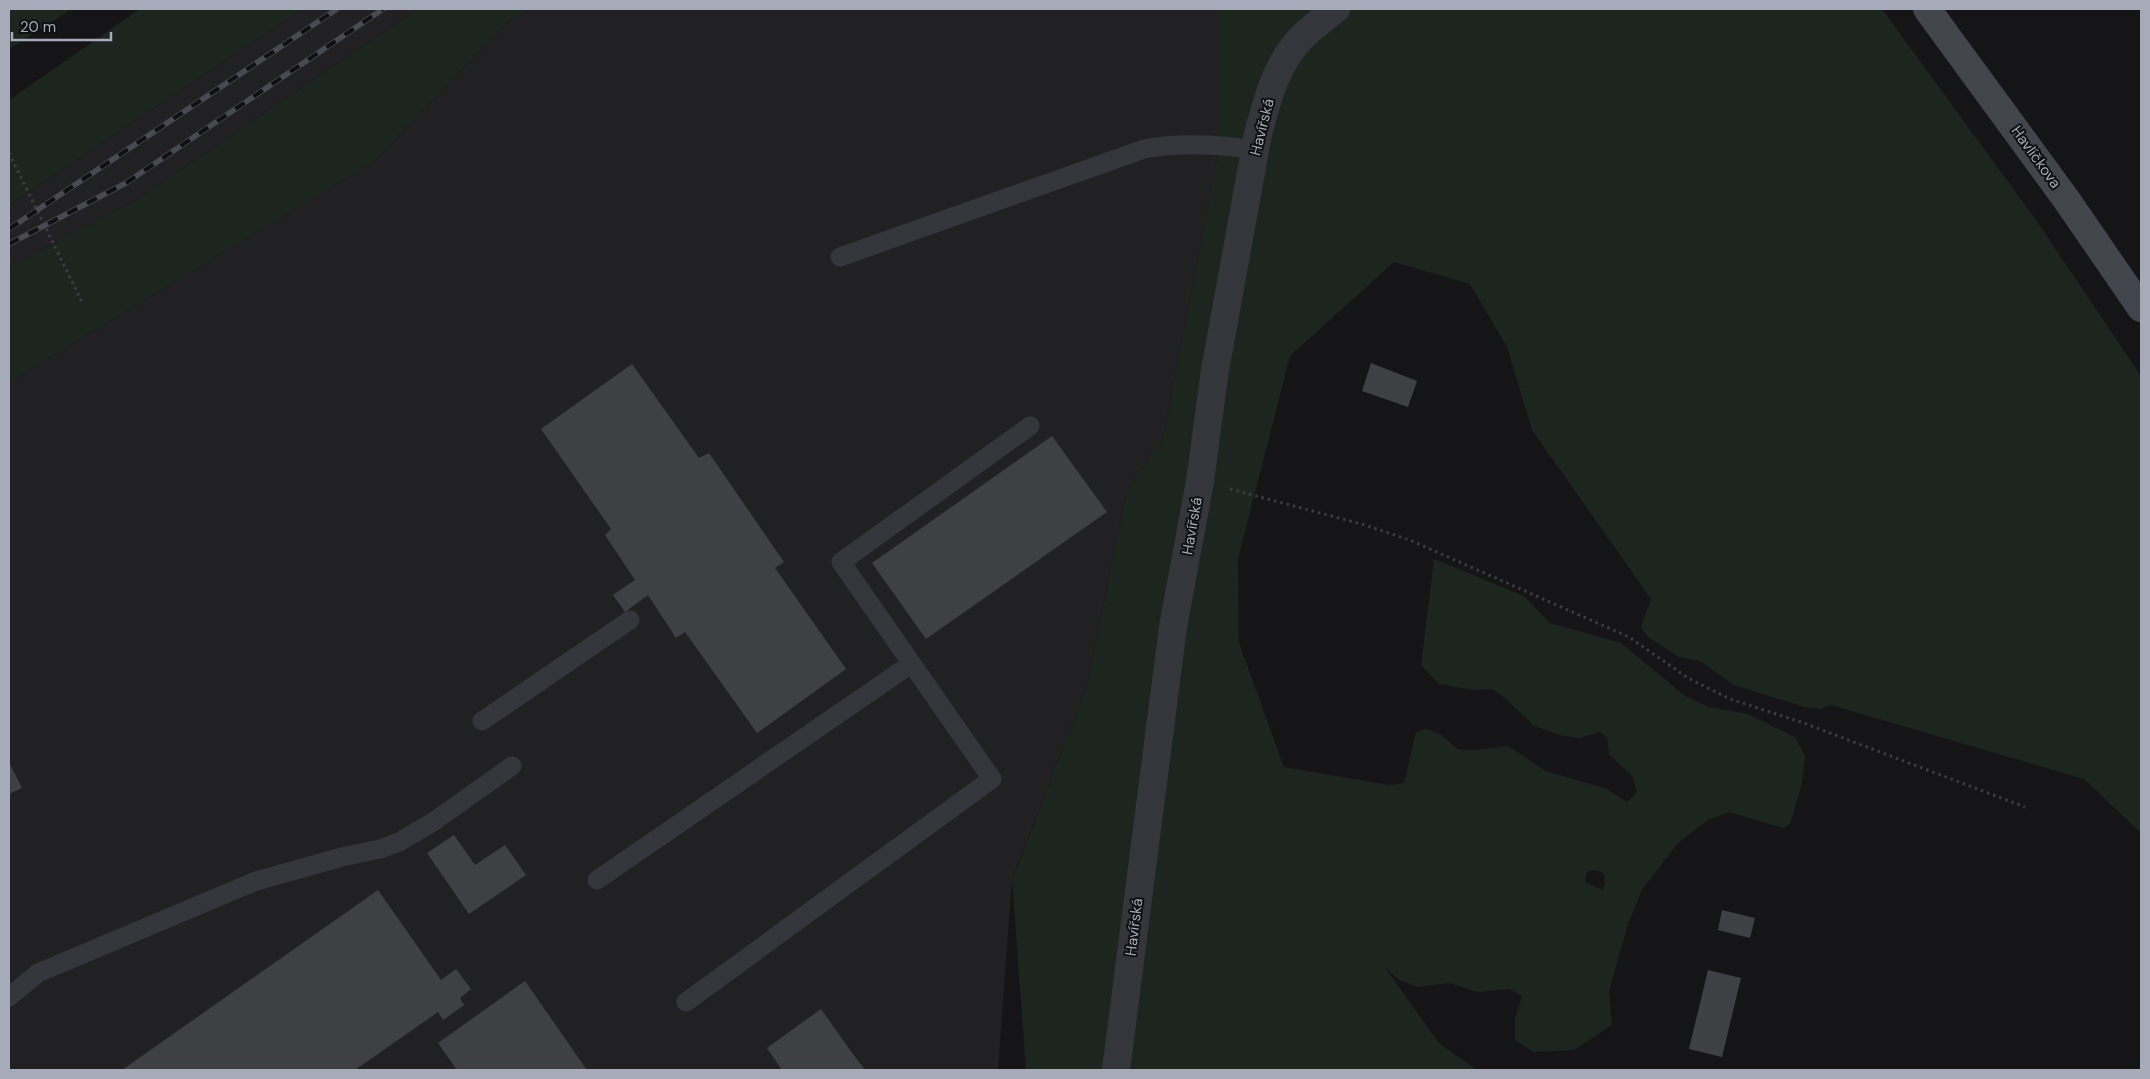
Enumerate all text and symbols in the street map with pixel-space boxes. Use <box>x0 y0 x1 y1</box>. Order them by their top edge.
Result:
scale bar <box>12 10 111 42</box>
text: 20 m <box>20 17 56 37</box>
street label: Havířská <box>1245 96 1279 158</box>
street label: Havlíčkova <box>2007 122 2065 192</box>
street label: Havířská <box>1177 496 1207 556</box>
street label: Havířská <box>1121 897 1147 957</box>

